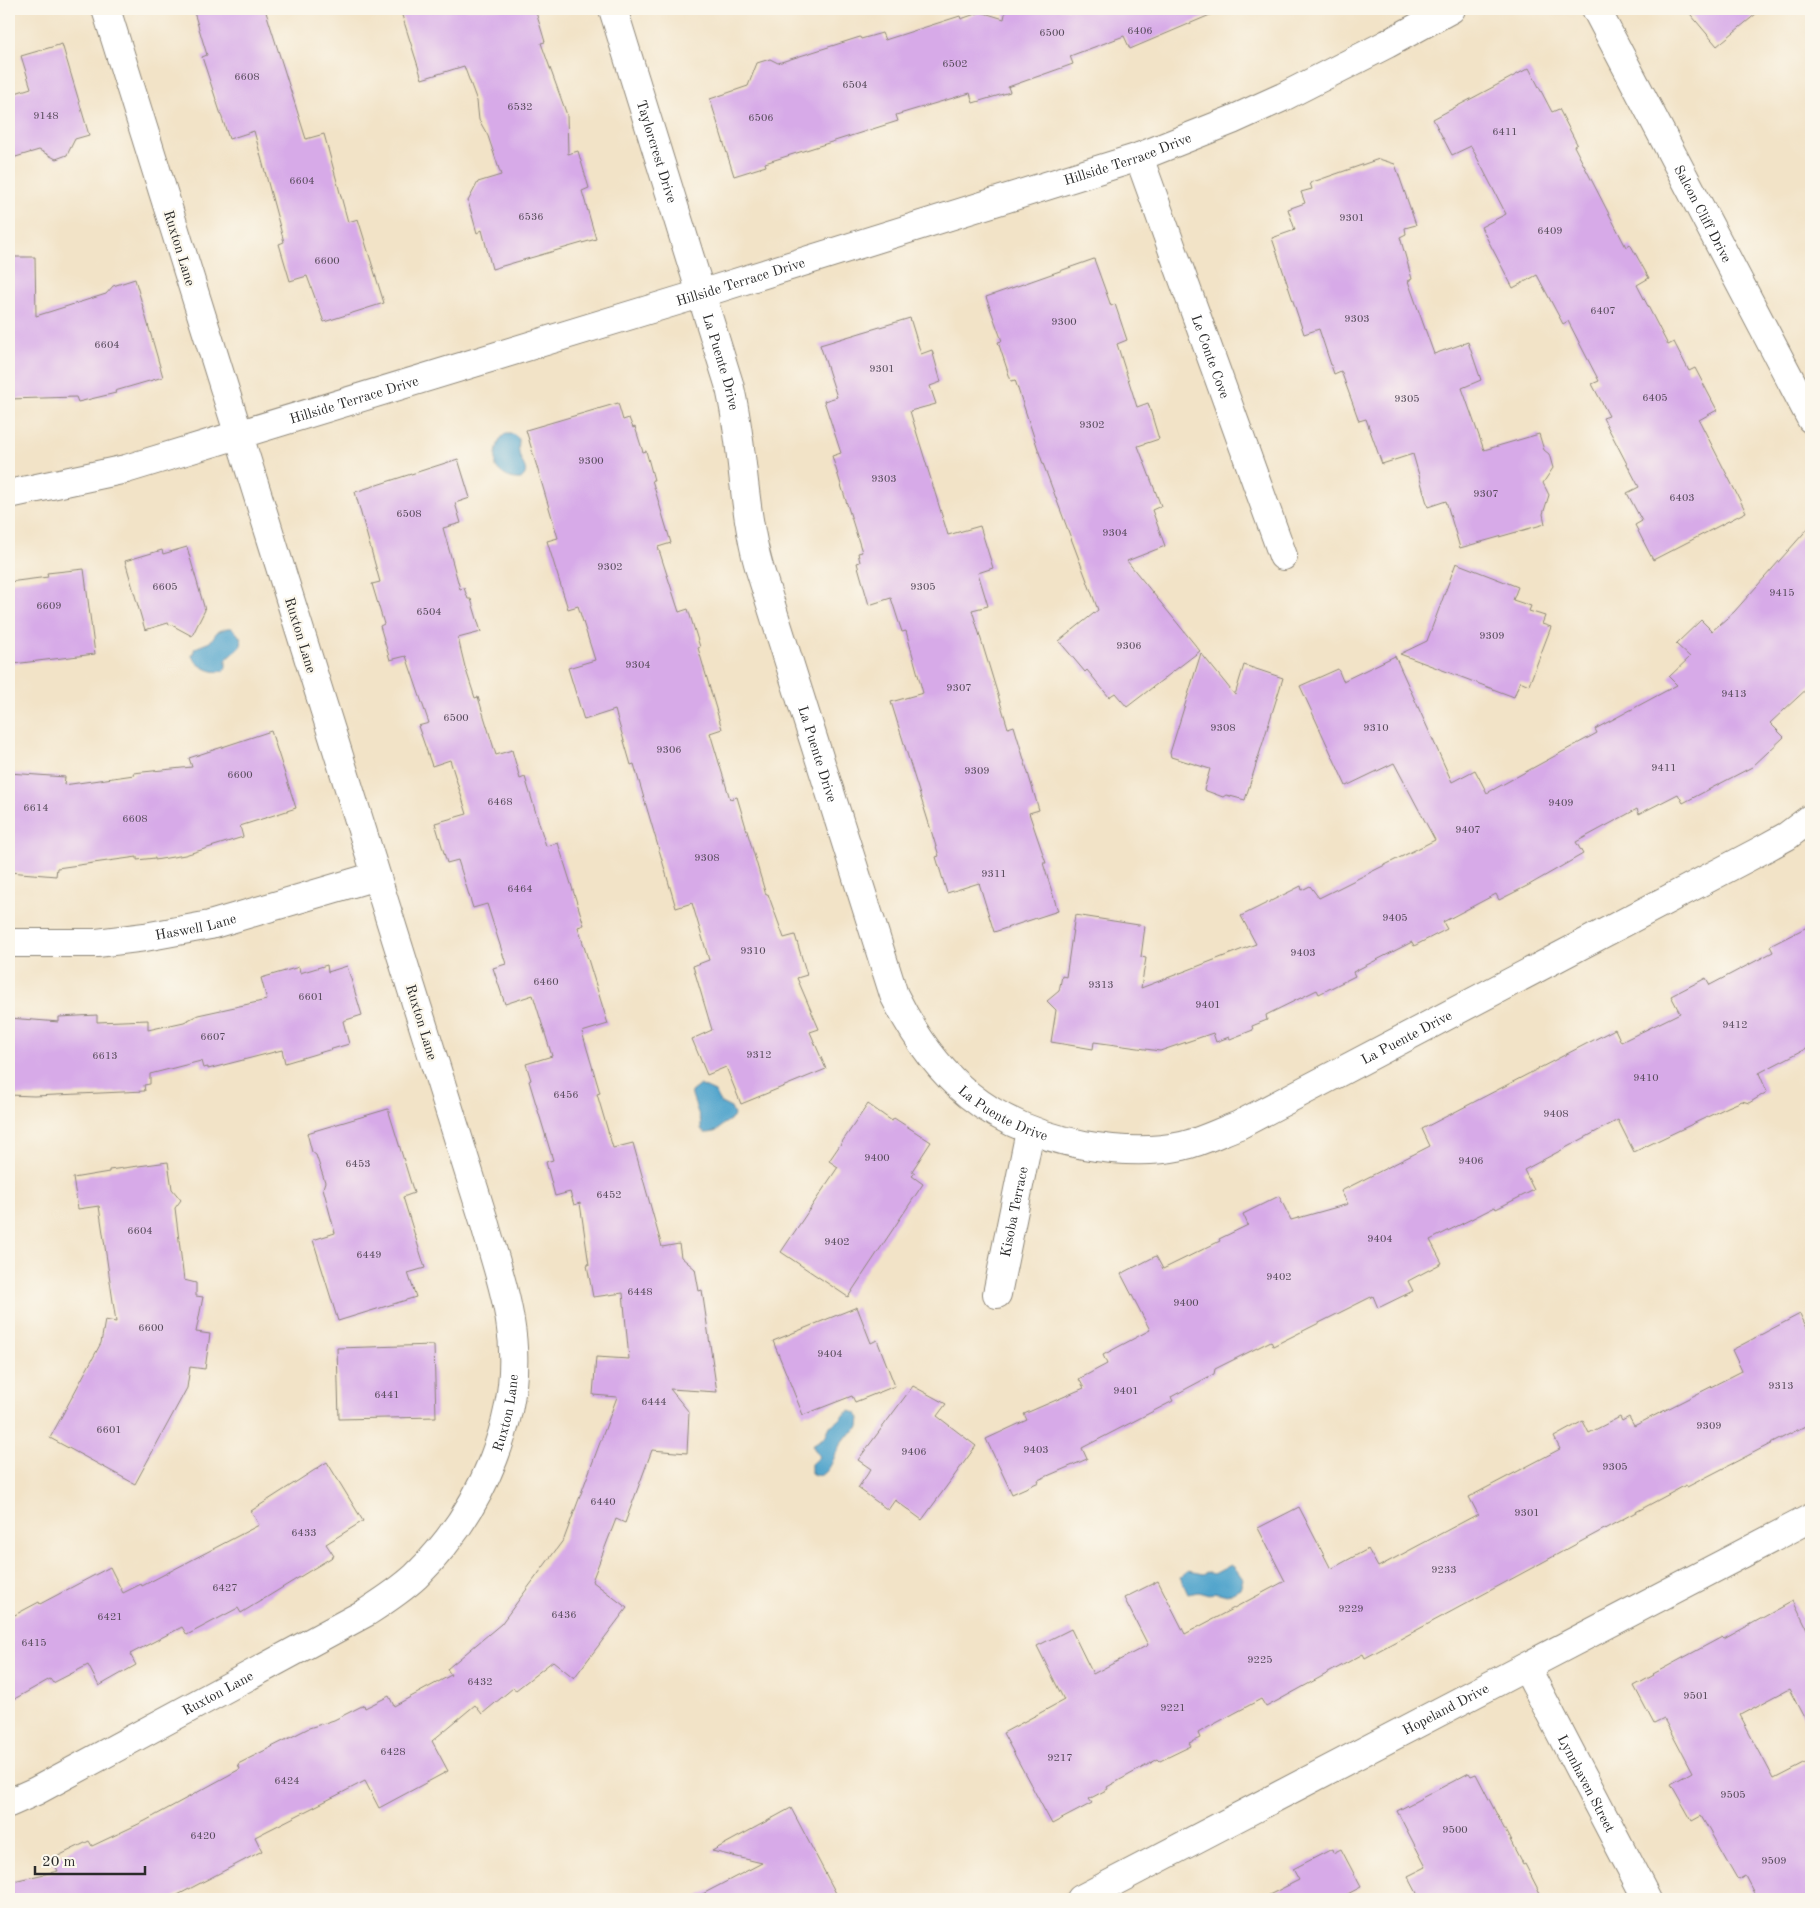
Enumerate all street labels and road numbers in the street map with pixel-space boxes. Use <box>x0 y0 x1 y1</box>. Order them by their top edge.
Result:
street label: Taylorcrest Drive <box>634 99 679 205</box>
street label: Hillside Terrace Drive <box>1062 131 1193 188</box>
street label: Salcon Cliff Drive <box>1671 163 1734 265</box>
street label: Ruxton Lane <box>161 209 197 288</box>
street label: Hillside Terrace Drive <box>675 256 807 309</box>
street label: La Puente Drive <box>700 312 740 411</box>
street label: Le Conte Cove <box>1189 313 1232 400</box>
street label: Hillside Terrace Drive <box>288 374 420 427</box>
street label: Ruxton Lane <box>282 596 318 675</box>
street label: La Puente Drive <box>795 704 839 804</box>
street label: Haswell Lane <box>154 912 238 943</box>
street label: Ruxton Lane <box>403 983 439 1062</box>
street label: La Puente Drive <box>1359 1008 1454 1067</box>
street label: La Puente Drive <box>955 1083 1049 1144</box>
street label: Kisoba Terrace <box>999 1165 1031 1258</box>
street label: Ruxton Lane <box>491 1374 521 1453</box>
street label: Ruxton Lane <box>180 1669 256 1718</box>
street label: Hopeland Drive <box>1401 1682 1491 1738</box>
street label: Lynnhaven Street <box>1555 1733 1617 1835</box>

